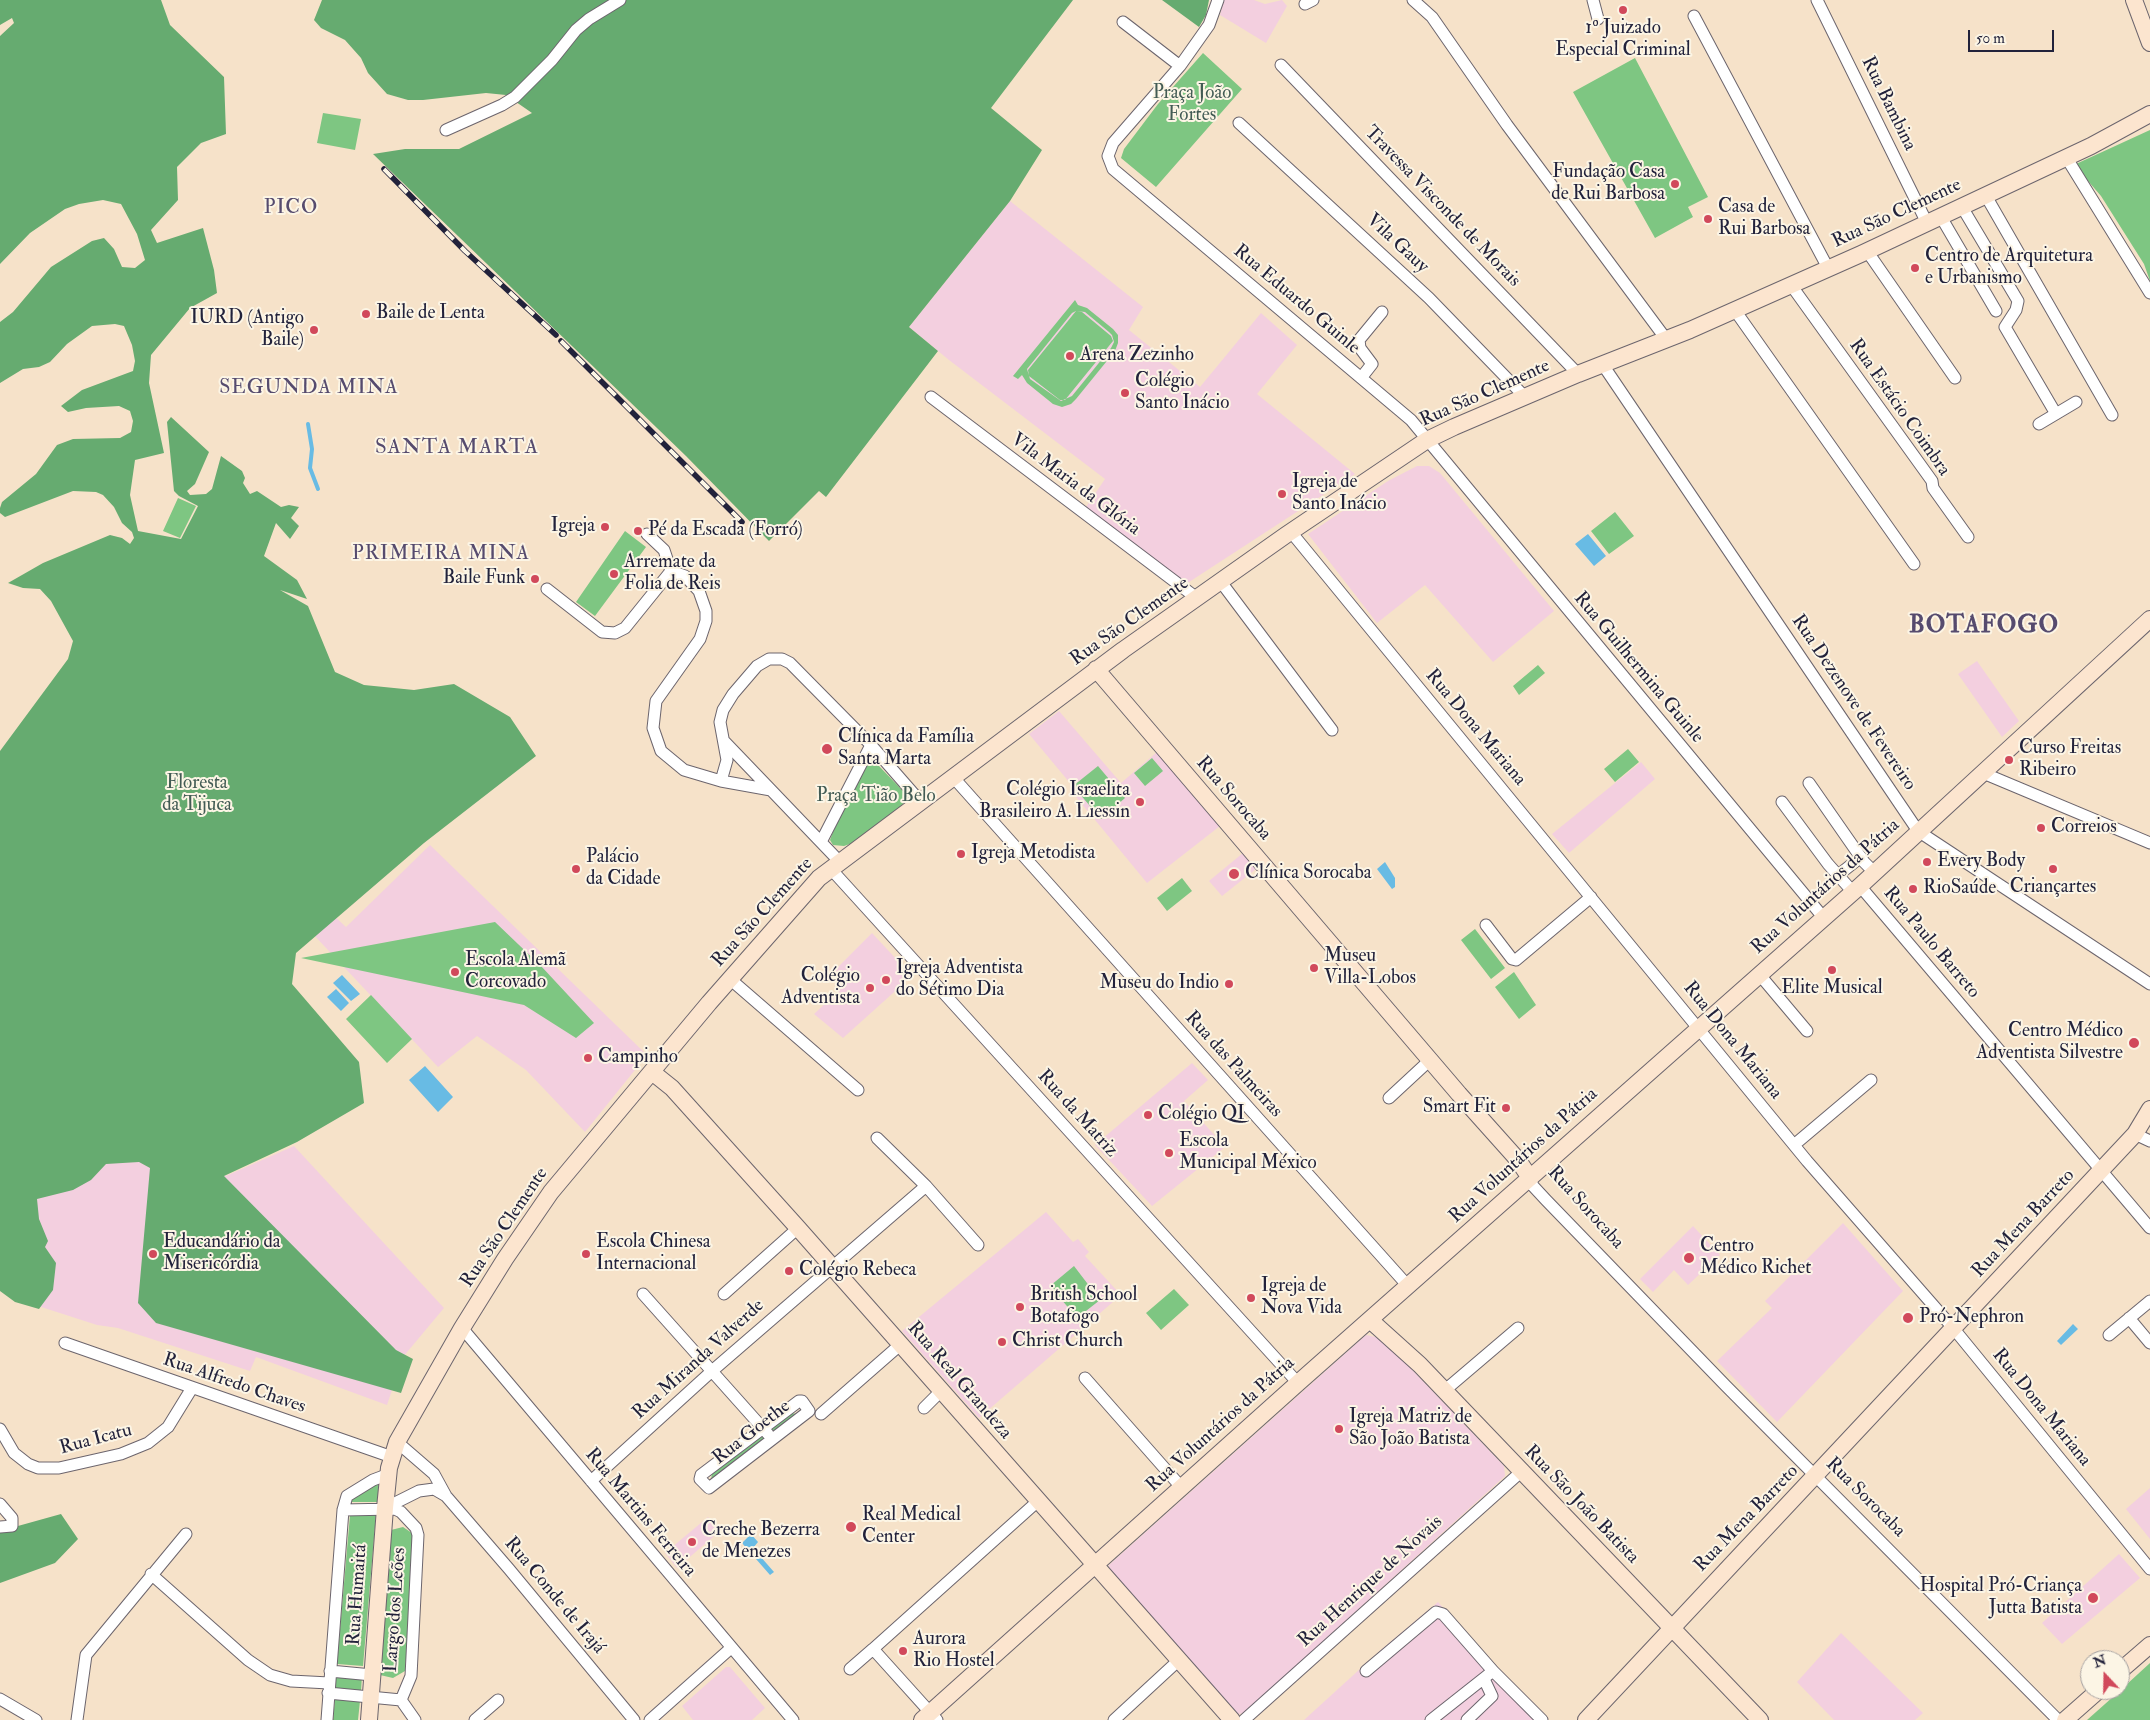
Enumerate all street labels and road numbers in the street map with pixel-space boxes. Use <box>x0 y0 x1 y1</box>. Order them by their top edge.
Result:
street label: Rua Bambina <box>1855 53 1921 155</box>
street label: Travessa Visconde de Morais <box>1359 122 1525 292</box>
street label: Rua São Clemente <box>1829 174 1965 254</box>
street label: Vila Gauy <box>1361 209 1433 279</box>
street label: Rua Eduardo Guinle <box>1228 240 1364 360</box>
street label: Rua Estácio Coimbra <box>1843 335 1955 481</box>
street label: Rua São Clemente <box>1417 355 1553 433</box>
street label: Vila Maria da Glória <box>1006 429 1144 541</box>
street label: Rua São Clemente <box>1066 573 1194 671</box>
street label: Rua Guilhermina Guinle <box>1568 588 1708 748</box>
street label: Rua Dezenove de Fevereiro <box>1786 611 1920 795</box>
street label: Rua Dona Mariana <box>1420 665 1530 791</box>
street label: Rua Sorocaba <box>1190 752 1276 846</box>
street label: Rua Voluntários da Pátria <box>1747 814 1905 960</box>
street label: Rua São Clemente <box>708 853 818 973</box>
street label: Rua Paulo Barreto <box>1878 882 1984 1004</box>
street label: Rua Dona Mariana <box>1678 978 1786 1104</box>
street label: Rua das Palmeiras <box>1179 1007 1287 1123</box>
street label: Rua da Matriz <box>1032 1066 1122 1162</box>
street label: Rua Voluntários da Pátria <box>1445 1083 1603 1229</box>
street label: Rua Sorocaba <box>1542 1162 1628 1254</box>
street label: Rua São Clemente <box>457 1164 553 1292</box>
street label: Rua Mena Barreto <box>1968 1165 2080 1283</box>
street label: Rua Miranda Valverde <box>629 1295 769 1425</box>
street label: Rua Real Grandeza <box>902 1318 1016 1444</box>
street label: Rua Dona Mariana <box>1987 1345 2095 1471</box>
street label: Rua Alfredo Chaves <box>160 1349 308 1419</box>
street label: Rua Voluntários da Pátria <box>1142 1352 1300 1498</box>
street label: Rua Goethe <box>709 1396 795 1470</box>
street label: Rua Icatu <box>57 1419 135 1461</box>
street label: Rua São João Batista <box>1519 1441 1643 1569</box>
street label: Rua Martins Ferreira <box>579 1444 701 1582</box>
street label: Rua Sorocaba <box>1820 1453 1910 1543</box>
street label: Rua Mena Barreto <box>1690 1461 1804 1577</box>
street label: Rua Henrique de Novais <box>1294 1511 1448 1653</box>
street label: Rua Conde de Irajá <box>499 1533 609 1659</box>
street label: Rua Humaitá <box>343 1543 373 1647</box>
street label: Largo dos Leões <box>380 1547 412 1673</box>

